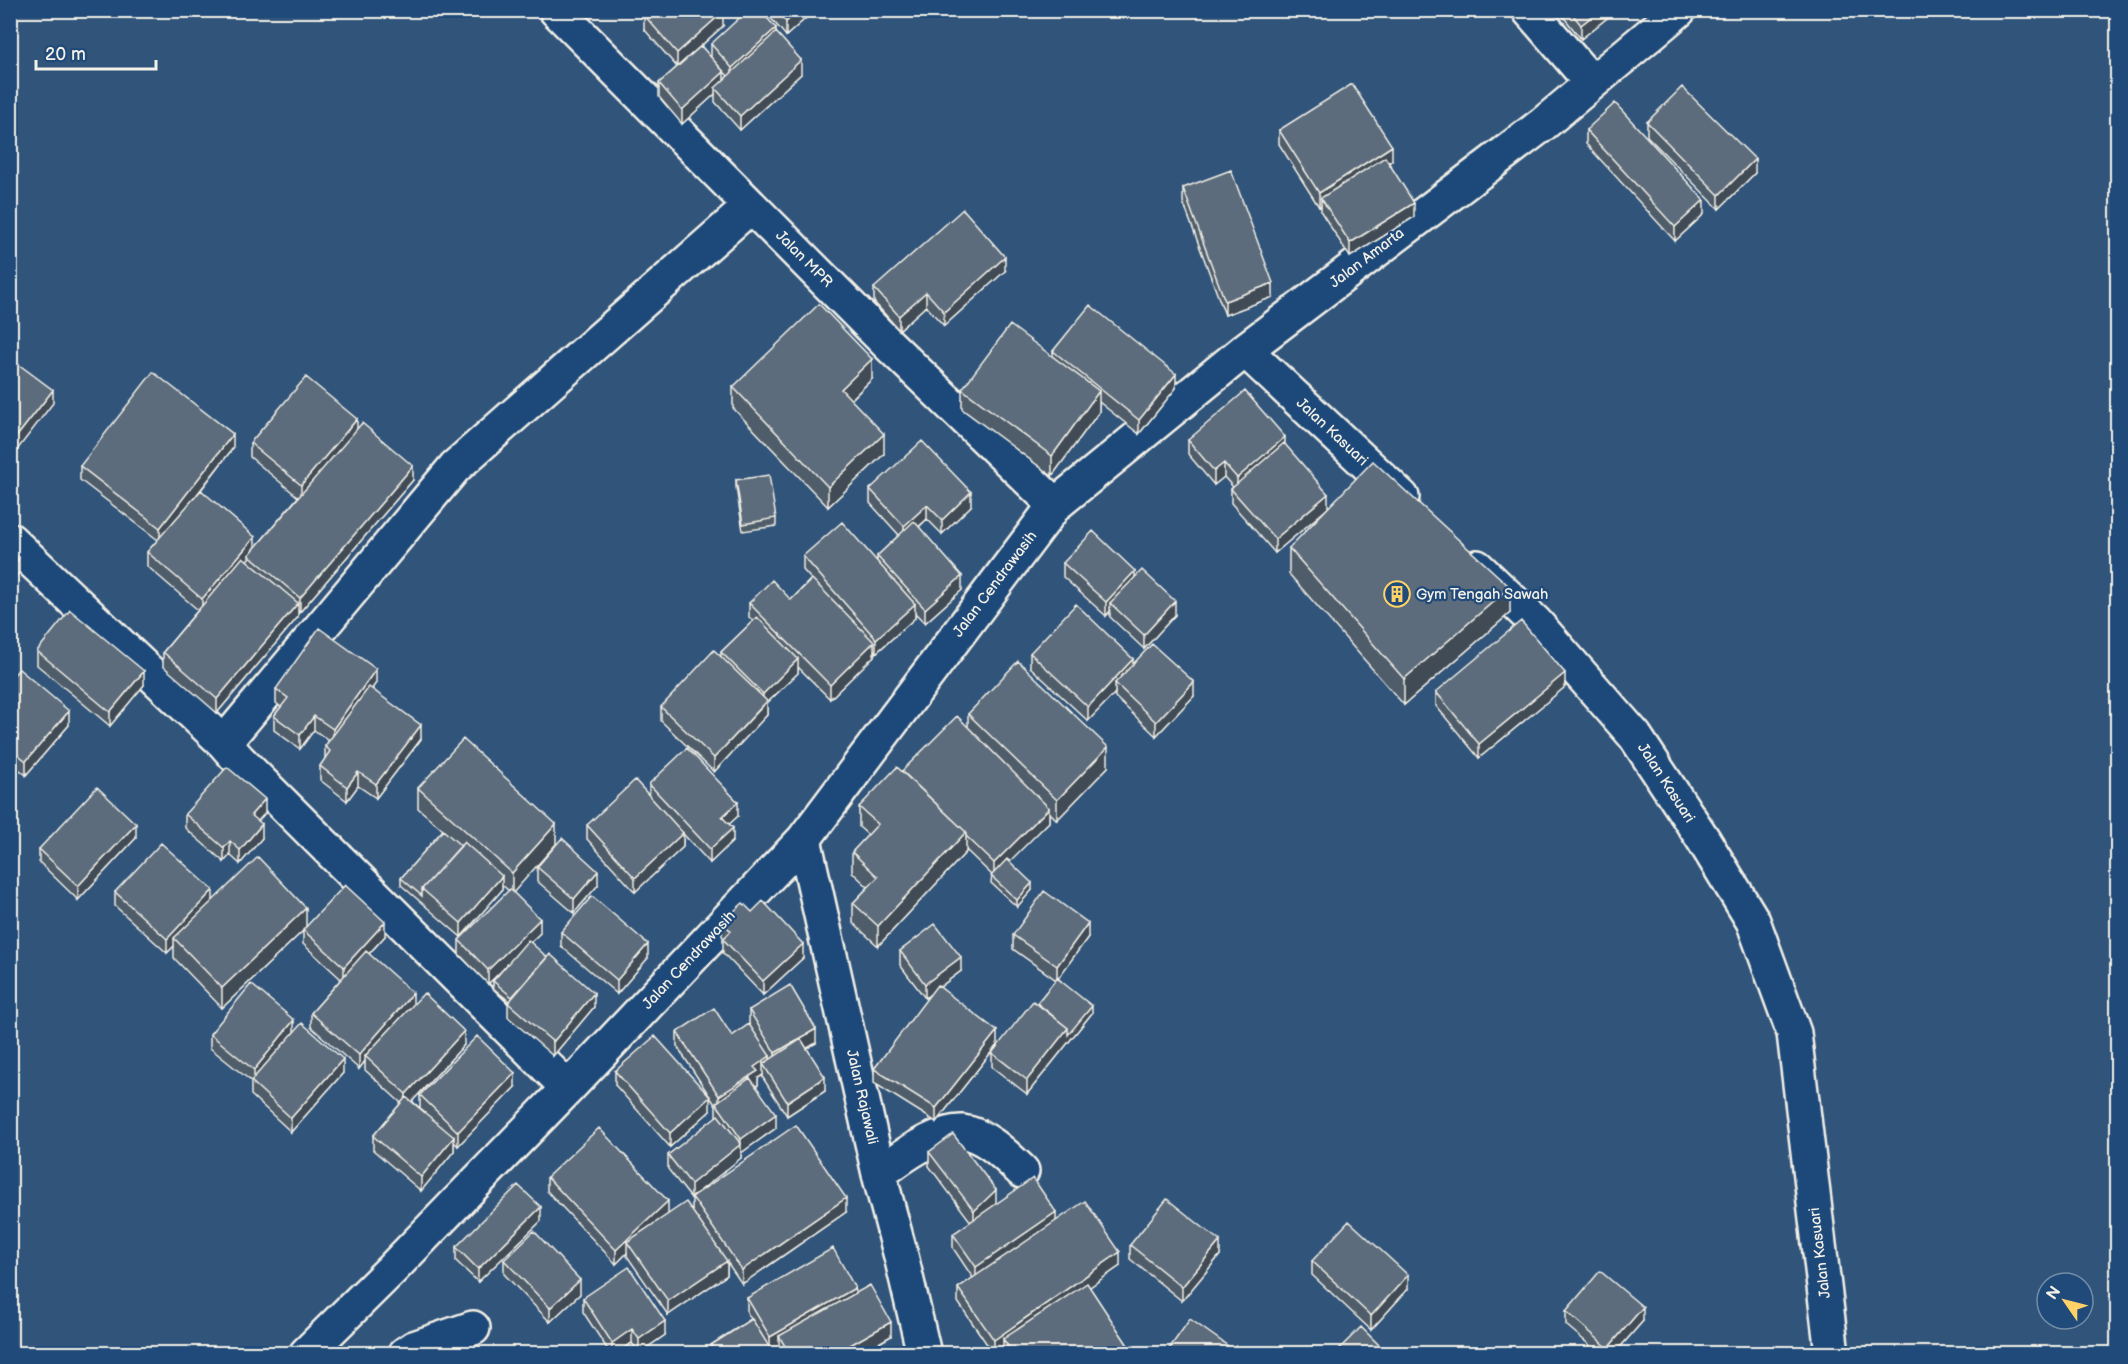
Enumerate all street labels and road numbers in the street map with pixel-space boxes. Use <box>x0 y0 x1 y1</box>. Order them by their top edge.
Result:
street label: Jalan Amarta <box>1326 224 1408 292</box>
street label: Jalan MPR <box>771 226 837 292</box>
street label: Jalan Kasuari <box>1292 394 1372 470</box>
street label: Jalan Cendrawasih <box>949 527 1041 641</box>
street label: Jalan Kasuari <box>1633 739 1699 827</box>
street label: Jalan Cendrawasih <box>638 907 740 1013</box>
street label: Jalan Rajawali <box>842 1048 882 1146</box>
street label: Jalan Kasuari <box>1805 1206 1835 1300</box>

